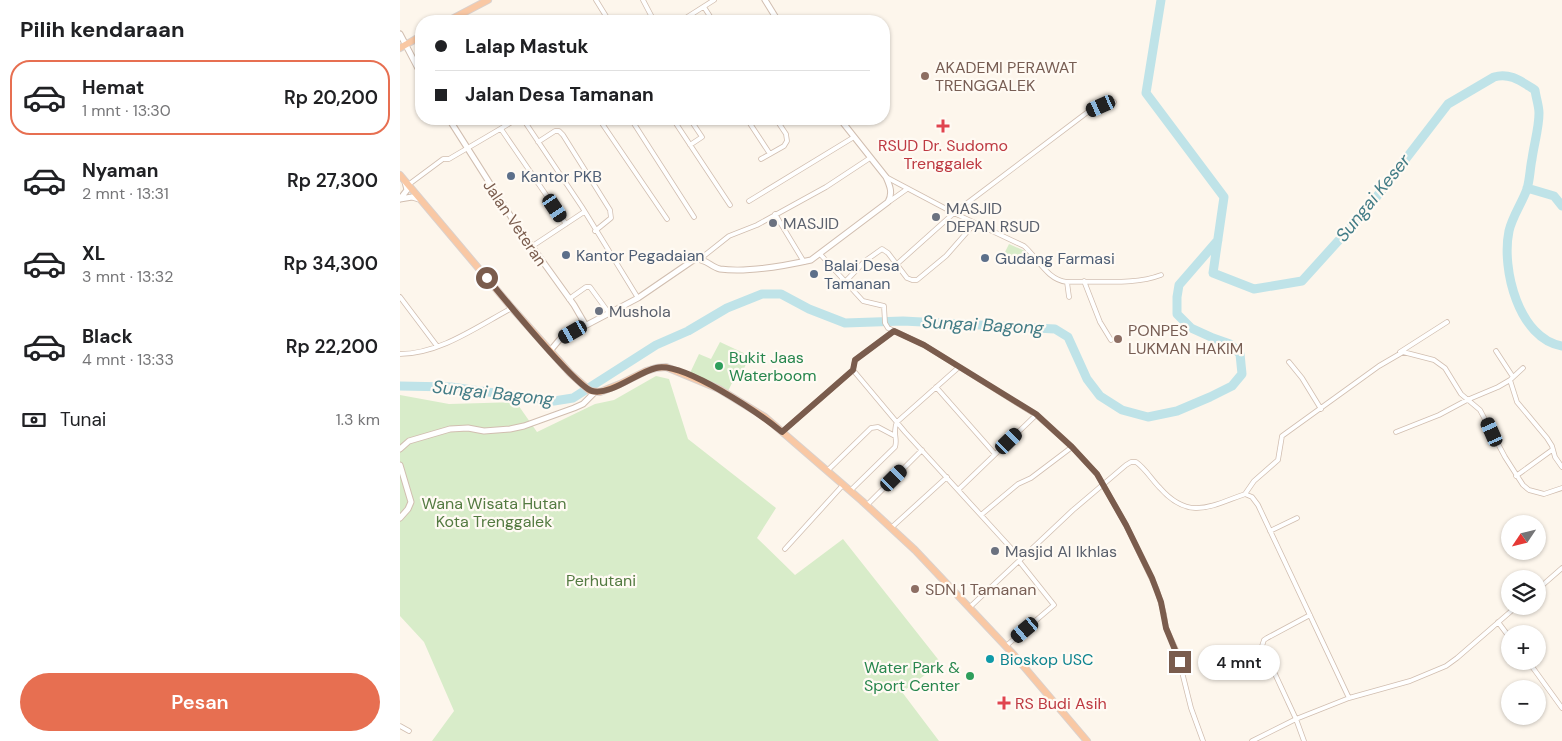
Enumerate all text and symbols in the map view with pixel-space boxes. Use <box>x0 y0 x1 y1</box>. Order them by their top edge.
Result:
text: Pilih kendaraan <box>20 15 184 44</box>
text: Lalap Mastuk <box>465 34 589 59</box>
place label: AKADEMI PERAWAT TRENGGALEK <box>935 57 1077 96</box>
marker: AKADEMI PERAWAT TRENGGALEK <box>919 70 931 82</box>
icon: car <box>22 75 67 120</box>
text: Hemat <box>82 75 144 100</box>
text: Jalan Desa Tamanan <box>465 82 654 107</box>
text: Rp 20,200 <box>284 85 378 110</box>
car <box>1084 93 1117 119</box>
text: 1 mnt · 13:30 <box>82 100 171 121</box>
marker: RSUD Dr. Sudomo Trenggalek <box>936 119 950 133</box>
place label: RSUD Dr. Sudomo Trenggalek <box>878 135 1008 174</box>
water label: Sungai Keser <box>1330 148 1417 247</box>
icon: car <box>22 158 67 203</box>
text: Nyaman <box>82 158 158 183</box>
place label: Kantor PKB <box>521 166 602 187</box>
text: Rp 27,300 <box>287 168 378 193</box>
marker: Kantor PKB <box>505 170 517 182</box>
street label: Jalan Veteran <box>478 176 552 270</box>
text: 2 mnt · 13:31 <box>82 183 169 204</box>
car <box>540 191 569 225</box>
place label: MASJID DEPAN RSUD <box>946 198 1040 237</box>
marker: MASJID DEPAN RSUD <box>930 211 942 223</box>
place label: MASJID <box>783 213 839 234</box>
marker: MASJID <box>767 217 779 229</box>
icon: car <box>22 241 67 286</box>
text: XL <box>82 241 105 266</box>
place label: Kantor Pegadaian <box>576 245 705 266</box>
place label: Gudang Farmasi <box>995 248 1115 269</box>
marker: Kantor Pegadaian <box>560 249 572 261</box>
text: Rp 34,300 <box>284 251 378 276</box>
marker: Gudang Farmasi <box>979 252 991 264</box>
place label: Balai Desa Tamanan <box>824 255 900 294</box>
text: 3 mnt · 13:32 <box>82 266 173 287</box>
route start <box>476 267 498 289</box>
marker: Balai Desa Tamanan <box>808 268 820 280</box>
place label: Mushola <box>609 301 671 322</box>
marker: Mushola <box>593 305 605 317</box>
water label: Sungai Bagong <box>921 310 1046 340</box>
car <box>556 318 589 346</box>
place label: PONPES LUKMAN HAKIM <box>1128 320 1243 359</box>
icon: car <box>22 324 67 369</box>
text: Black <box>82 324 133 349</box>
marker: PONPES LUKMAN HAKIM <box>1112 333 1124 345</box>
text: Rp 22,200 <box>286 334 378 359</box>
place label: Bukit Jaas Waterboom <box>729 347 817 386</box>
text: 4 mnt · 13:33 <box>82 349 174 370</box>
marker: Bukit Jaas Waterboom <box>713 360 725 372</box>
water label: Sungai Bagong <box>431 375 556 411</box>
icon: cash <box>20 406 48 434</box>
text: Tunai <box>60 407 106 432</box>
text: 1.3 km <box>336 409 380 430</box>
car <box>1479 415 1504 449</box>
car <box>992 425 1025 457</box>
car <box>878 462 909 494</box>
park label: Wana Wisata Hutan Kota Trenggalek <box>422 493 566 532</box>
north arrow <box>1501 515 1546 560</box>
map controls <box>1501 515 1546 725</box>
place label: Masjid Al Ikhlas <box>1005 541 1117 562</box>
marker: Masjid Al Ikhlas <box>989 545 1001 557</box>
park label: Perhutani <box>566 570 636 591</box>
button: layers <box>1501 570 1546 615</box>
place label: SDN 1 Tamanan <box>925 579 1036 600</box>
marker: SDN 1 Tamanan <box>909 583 921 595</box>
car <box>1008 615 1041 645</box>
button: + <box>1501 625 1546 670</box>
callout: 4 mnt <box>1198 644 1280 680</box>
place label: Bioskop USC <box>1000 649 1094 670</box>
route end <box>1169 651 1191 673</box>
text: 4 mnt <box>1216 652 1262 673</box>
marker: Bioskop USC <box>984 653 996 665</box>
place label: Water Park & Sport Center <box>864 657 960 696</box>
marker: Water Park & Sport Center <box>964 670 976 682</box>
button: Pesan <box>20 673 380 731</box>
button: − <box>1501 680 1546 725</box>
place label: RS Budi Asih <box>1015 693 1107 714</box>
marker: RS Budi Asih <box>997 696 1011 710</box>

